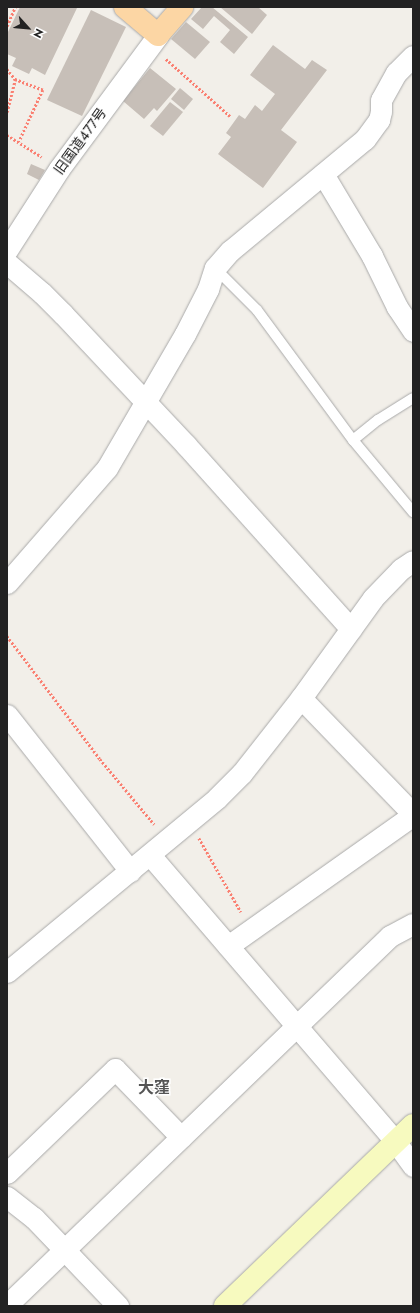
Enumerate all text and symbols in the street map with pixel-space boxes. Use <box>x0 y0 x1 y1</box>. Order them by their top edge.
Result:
north arrow <box>8 8 48 48</box>
text: N <box>30 26 48 41</box>
street label: 旧国道477号 <box>50 104 110 178</box>
district label: 大窪 <box>138 1078 170 1098</box>

